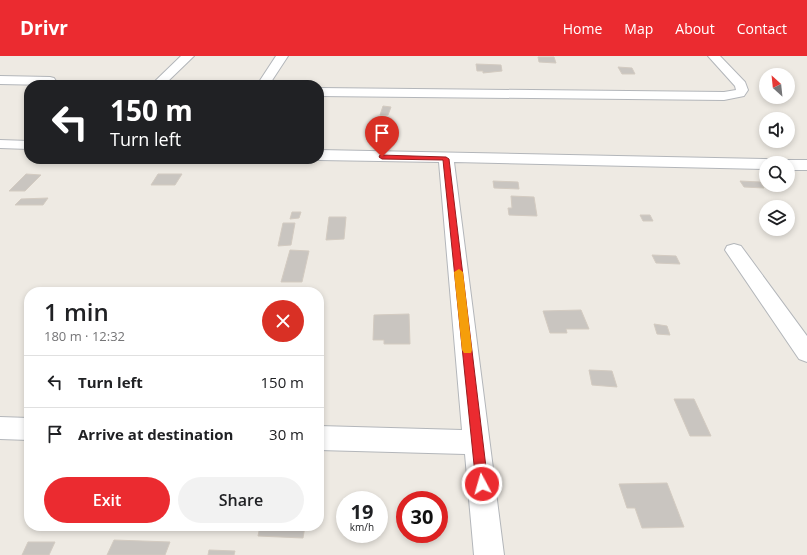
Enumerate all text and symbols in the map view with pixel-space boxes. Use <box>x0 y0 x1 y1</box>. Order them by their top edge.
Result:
text: Drivr <box>20 15 68 41</box>
text: Home <box>563 19 602 38</box>
text: Map <box>624 19 653 38</box>
text: About <box>675 19 715 38</box>
text: Contact <box>737 19 787 38</box>
north arrow <box>759 68 795 104</box>
map controls <box>759 68 795 236</box>
text: 150 m <box>110 91 193 129</box>
icon: left <box>44 96 96 148</box>
button: sound <box>759 112 795 148</box>
pin <box>365 116 399 157</box>
icon: arrive <box>371 122 393 144</box>
text: Turn left <box>110 127 181 151</box>
button: search <box>759 156 795 192</box>
button: layers <box>759 200 795 236</box>
text: 1 min <box>44 295 109 328</box>
button: close <box>262 300 304 342</box>
text: 180 m · 12:32 <box>44 327 125 345</box>
icon: left <box>44 371 66 393</box>
text: Turn left <box>78 372 143 392</box>
text: 150 m <box>260 372 304 392</box>
icon: arrive <box>44 423 66 445</box>
text: Arrive at destination <box>78 424 233 444</box>
text: 30 m <box>269 424 304 444</box>
position arrow <box>461 463 503 505</box>
button: Exit <box>44 477 170 523</box>
button: Share <box>178 477 304 523</box>
speed limit sign: 30 <box>396 491 448 543</box>
text: 19 <box>351 498 373 525</box>
text: km/h <box>350 520 374 534</box>

